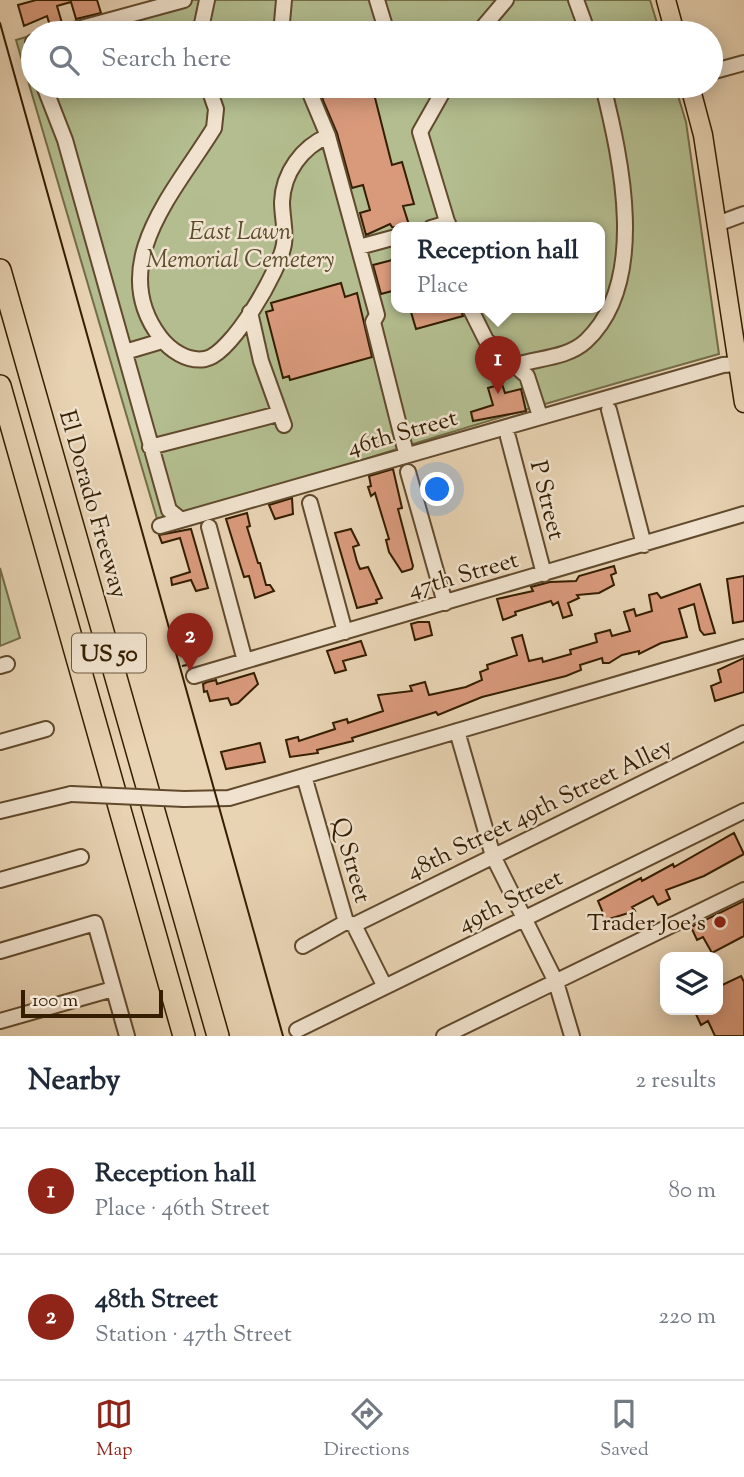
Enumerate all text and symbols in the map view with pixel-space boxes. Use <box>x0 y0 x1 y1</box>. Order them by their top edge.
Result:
search box <box>21 21 723 98</box>
icon: search <box>45 41 83 79</box>
text: Search here <box>101 41 231 78</box>
park label: East Lawn Memorial Cemetery <box>146 216 335 278</box>
popup <box>391 222 605 313</box>
text: Reception hall <box>418 233 578 270</box>
text: Place <box>418 270 468 303</box>
pin: 1 <box>475 336 521 394</box>
street label: 46th Street <box>344 402 462 466</box>
street label: El Dorado Freeway <box>49 406 135 603</box>
street label: P Street <box>520 457 572 544</box>
your location <box>420 472 454 506</box>
street label: 47th Street <box>404 544 523 608</box>
pin: 2 <box>167 613 213 671</box>
road number: US 50 <box>72 634 146 673</box>
street label: 48th Street 49th Street Alley <box>401 731 679 889</box>
street label: Q Street <box>322 814 378 907</box>
street label: 49th Street <box>453 862 569 942</box>
place label: Trader Joe's <box>587 907 706 941</box>
marker: Trader Joe's <box>712 914 728 930</box>
map controls <box>660 952 723 1015</box>
button: layers <box>660 952 723 1015</box>
scale bar <box>21 987 163 1019</box>
text: 100 m <box>32 988 78 1015</box>
text: Nearby <box>28 1060 120 1103</box>
text: 2 results <box>636 1065 716 1098</box>
text: Reception hall <box>95 1156 256 1193</box>
text: 1 <box>47 1175 55 1208</box>
text: 80 m <box>668 1175 716 1208</box>
text: Place · 46th Street <box>95 1193 270 1226</box>
text: 48th Street <box>95 1282 218 1319</box>
text: 2 <box>46 1301 56 1334</box>
text: 220 m <box>658 1301 716 1334</box>
text: Station · 47th Street <box>95 1319 292 1352</box>
tab: Map <box>95 1395 133 1464</box>
tab: Directions <box>324 1395 409 1464</box>
tab: Saved <box>600 1395 649 1464</box>

